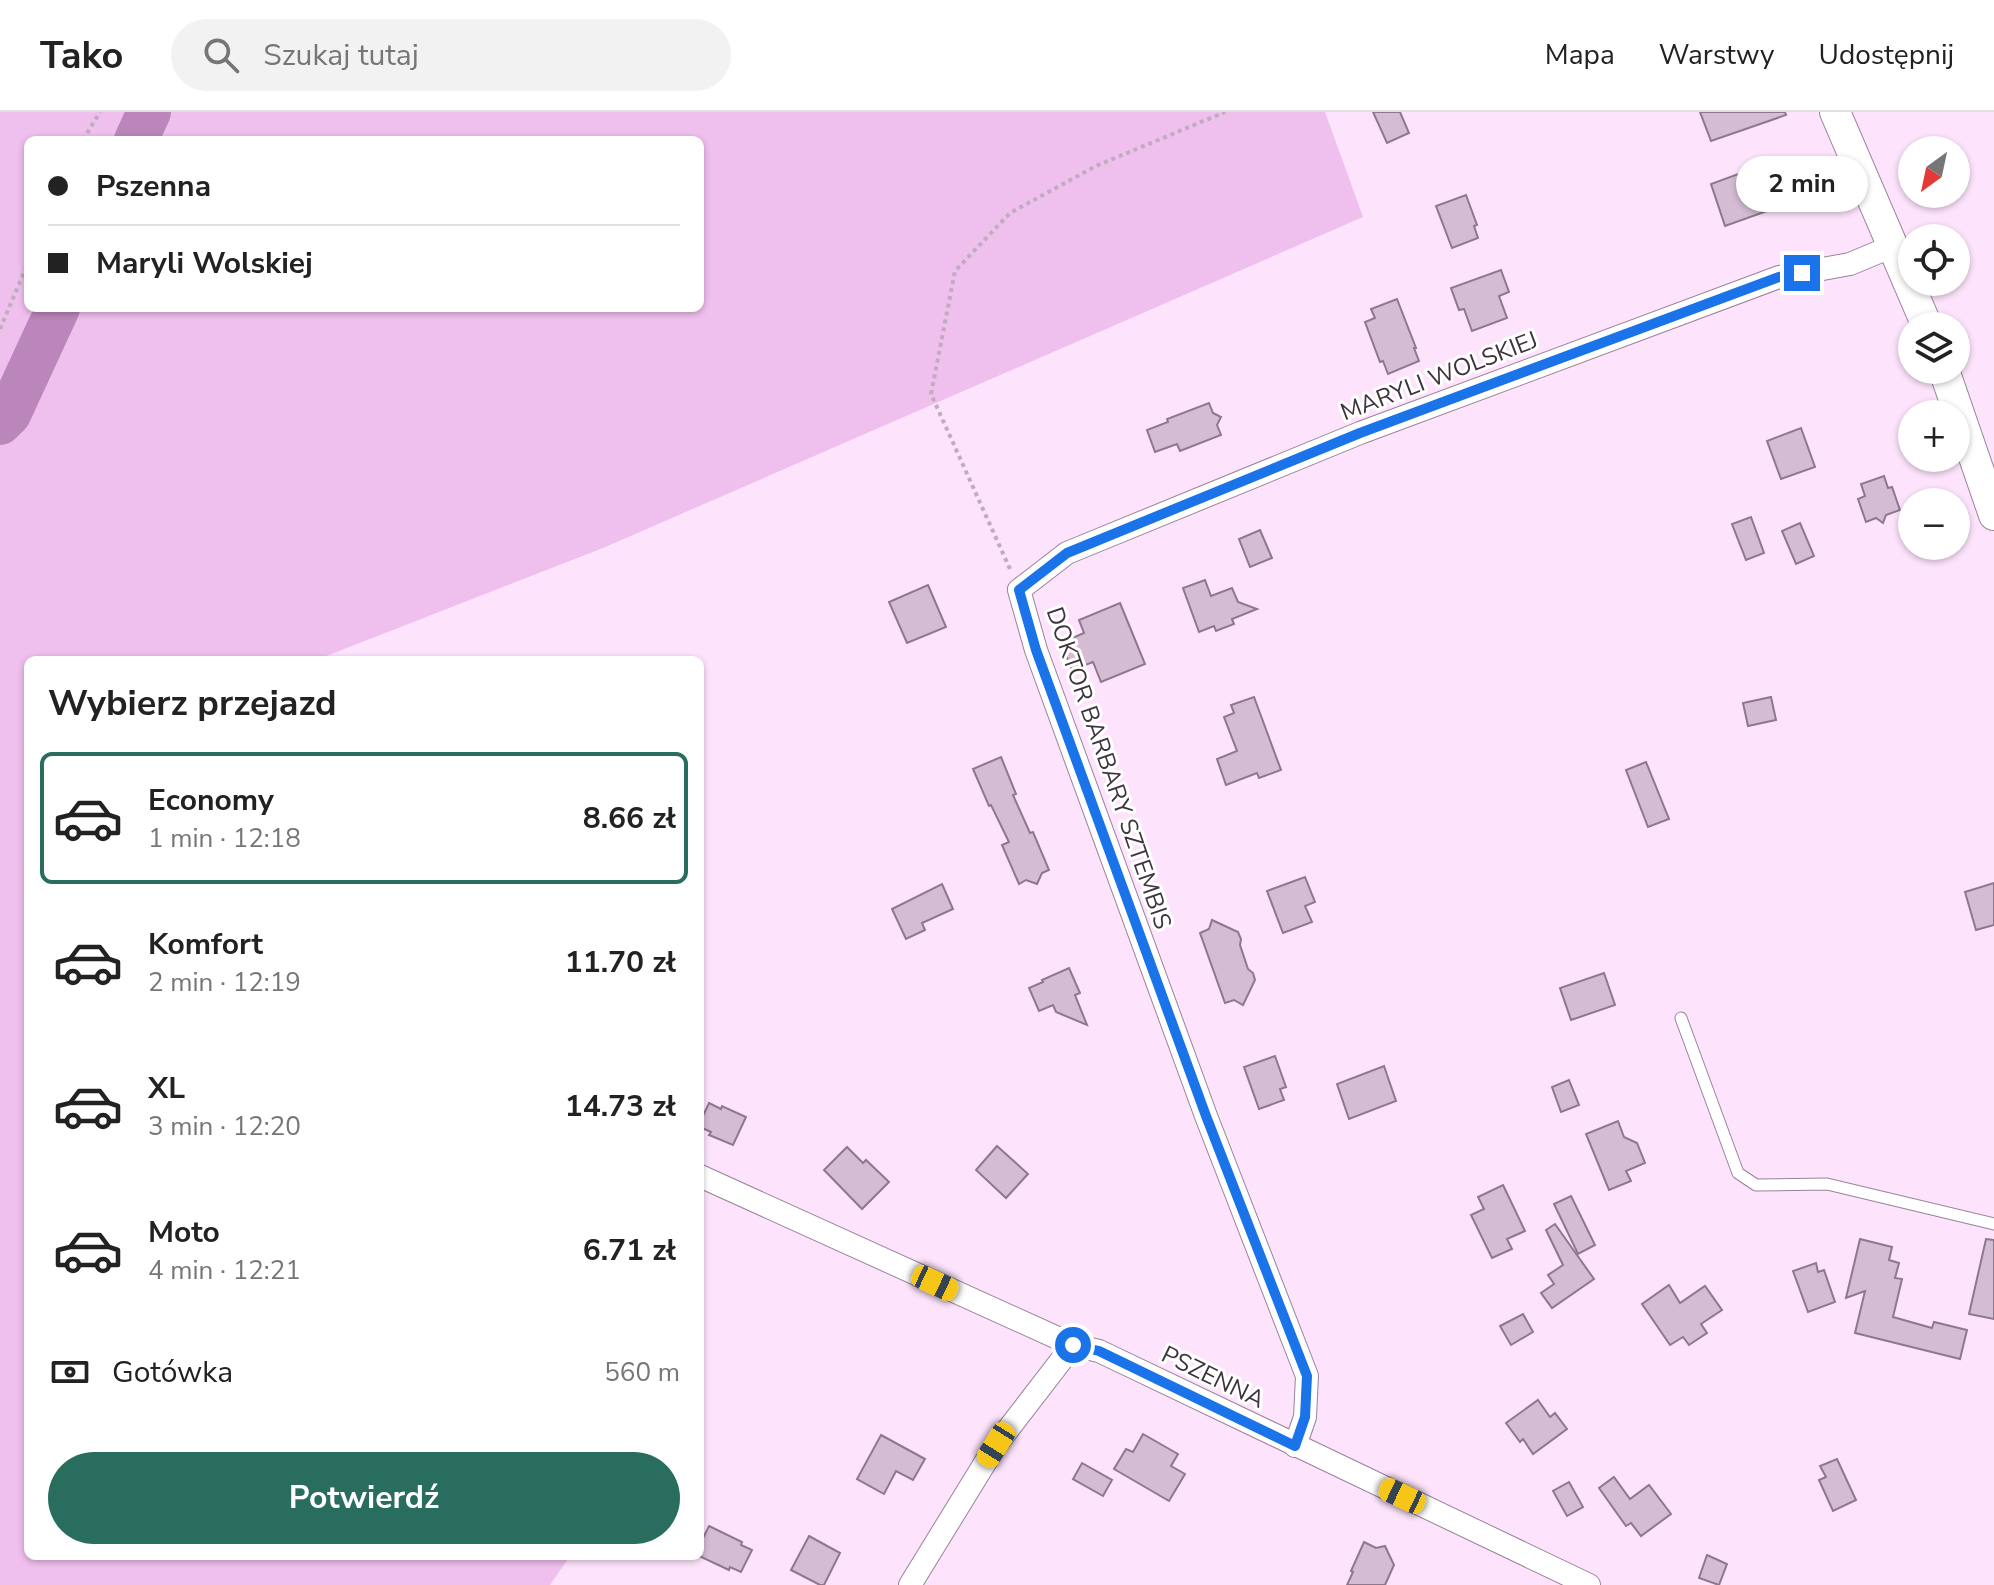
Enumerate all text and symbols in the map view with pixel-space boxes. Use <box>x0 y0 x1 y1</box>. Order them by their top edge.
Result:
search box <box>171 19 731 91</box>
text: Tako <box>40 30 123 81</box>
icon: search <box>199 33 243 77</box>
text: Szukaj tutaj <box>263 35 419 76</box>
text: Mapa <box>1545 36 1615 74</box>
text: Warstwy <box>1659 36 1775 74</box>
text: Udostępnij <box>1819 36 1954 74</box>
north arrow <box>1898 136 1970 208</box>
map controls <box>1898 136 1970 560</box>
callout: 2 min <box>1736 157 1868 213</box>
text: Pszenna <box>96 166 211 207</box>
text: 2 min <box>1768 166 1836 201</box>
button: locate <box>1898 224 1970 296</box>
text: Maryli Wolskiej <box>96 243 313 284</box>
route end <box>1784 255 1820 291</box>
button: layers <box>1898 312 1970 384</box>
street label: MARYLI WOLSKIEJ <box>1336 324 1542 428</box>
button: + <box>1898 400 1970 472</box>
button: − <box>1898 488 1970 560</box>
street label: DOKTOR BARBARY SZTEMBIS <box>1039 603 1179 933</box>
text: Wybierz przejazd <box>48 679 337 728</box>
text: Economy <box>148 780 274 821</box>
icon: car <box>52 782 124 854</box>
text: 8.66 zł <box>583 798 676 839</box>
text: 1 min · 12:18 <box>148 821 301 856</box>
text: Komfort <box>148 924 263 965</box>
icon: car <box>52 926 124 998</box>
text: 11.70 zł <box>565 942 676 983</box>
text: 2 min · 12:19 <box>148 965 301 1000</box>
text: XL <box>148 1068 185 1109</box>
icon: car <box>52 1070 124 1142</box>
text: 14.73 zł <box>565 1086 676 1127</box>
text: 3 min · 12:20 <box>148 1109 301 1144</box>
text: Moto <box>148 1212 220 1253</box>
icon: car <box>52 1214 124 1286</box>
text: 6.71 zł <box>583 1230 676 1271</box>
text: 4 min · 12:21 <box>148 1253 301 1288</box>
car <box>908 1262 962 1304</box>
route start <box>1055 1327 1091 1363</box>
street label: PSZENNA <box>1156 1338 1270 1416</box>
icon: cash <box>48 1350 92 1394</box>
text: Gotówka <box>112 1352 233 1393</box>
text: 560 m <box>604 1355 680 1390</box>
car <box>973 1418 1019 1472</box>
button: Potwierdź <box>48 1452 680 1544</box>
car <box>1375 1475 1429 1517</box>

